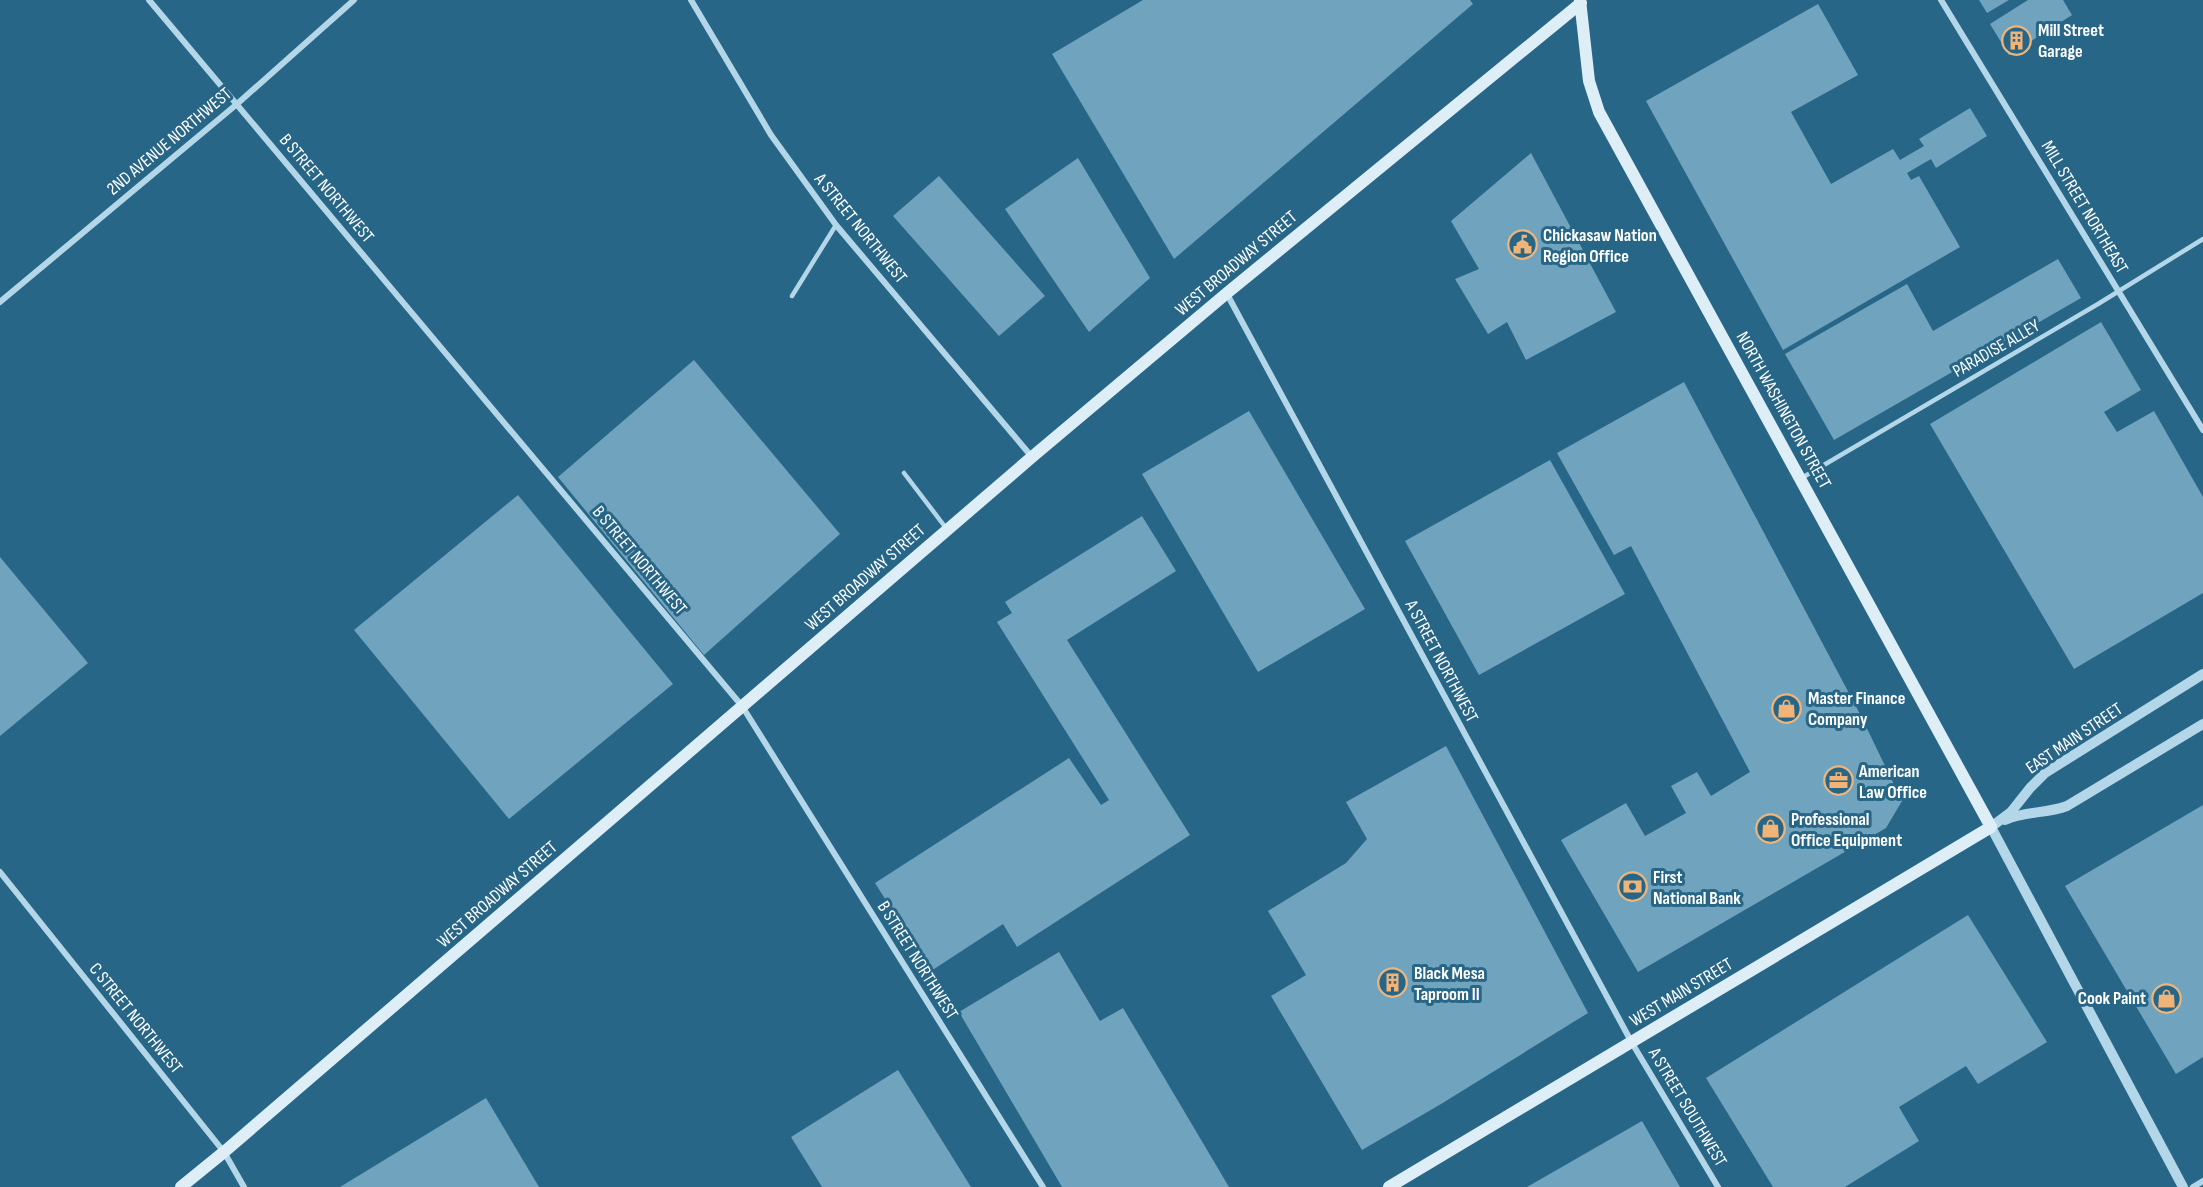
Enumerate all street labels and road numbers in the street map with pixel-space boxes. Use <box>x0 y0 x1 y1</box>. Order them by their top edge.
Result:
street label: 2ND AVENUE NORTHWEST <box>103 83 236 200</box>
street label: B STREET NORTHWEST <box>275 130 378 247</box>
street label: MILL STREET NORTHEAST <box>2037 137 2132 277</box>
street label: A STREET NORTHWEST <box>809 168 911 288</box>
street label: WEST BROADWAY STREET <box>1171 206 1301 320</box>
street label: PARADISE ALLEY <box>1949 315 2044 382</box>
street label: NORTH WASHINGTON STREET <box>1732 328 1835 492</box>
street label: B STREET NORTHWEST <box>588 502 691 619</box>
street label: WEST BROADWAY STREET <box>801 520 930 635</box>
street label: A STREET NORTHWEST <box>1400 596 1483 726</box>
street label: EAST MAIN STREET <box>2022 698 2127 778</box>
street label: WEST BROADWAY STREET <box>433 837 562 952</box>
street label: B STREET NORTHWEST <box>873 897 962 1023</box>
street label: WEST MAIN STREET <box>1626 953 1737 1031</box>
street label: C STREET NORTHWEST <box>85 959 187 1078</box>
street label: A STREET SOUTHWEST <box>1643 1043 1731 1170</box>

